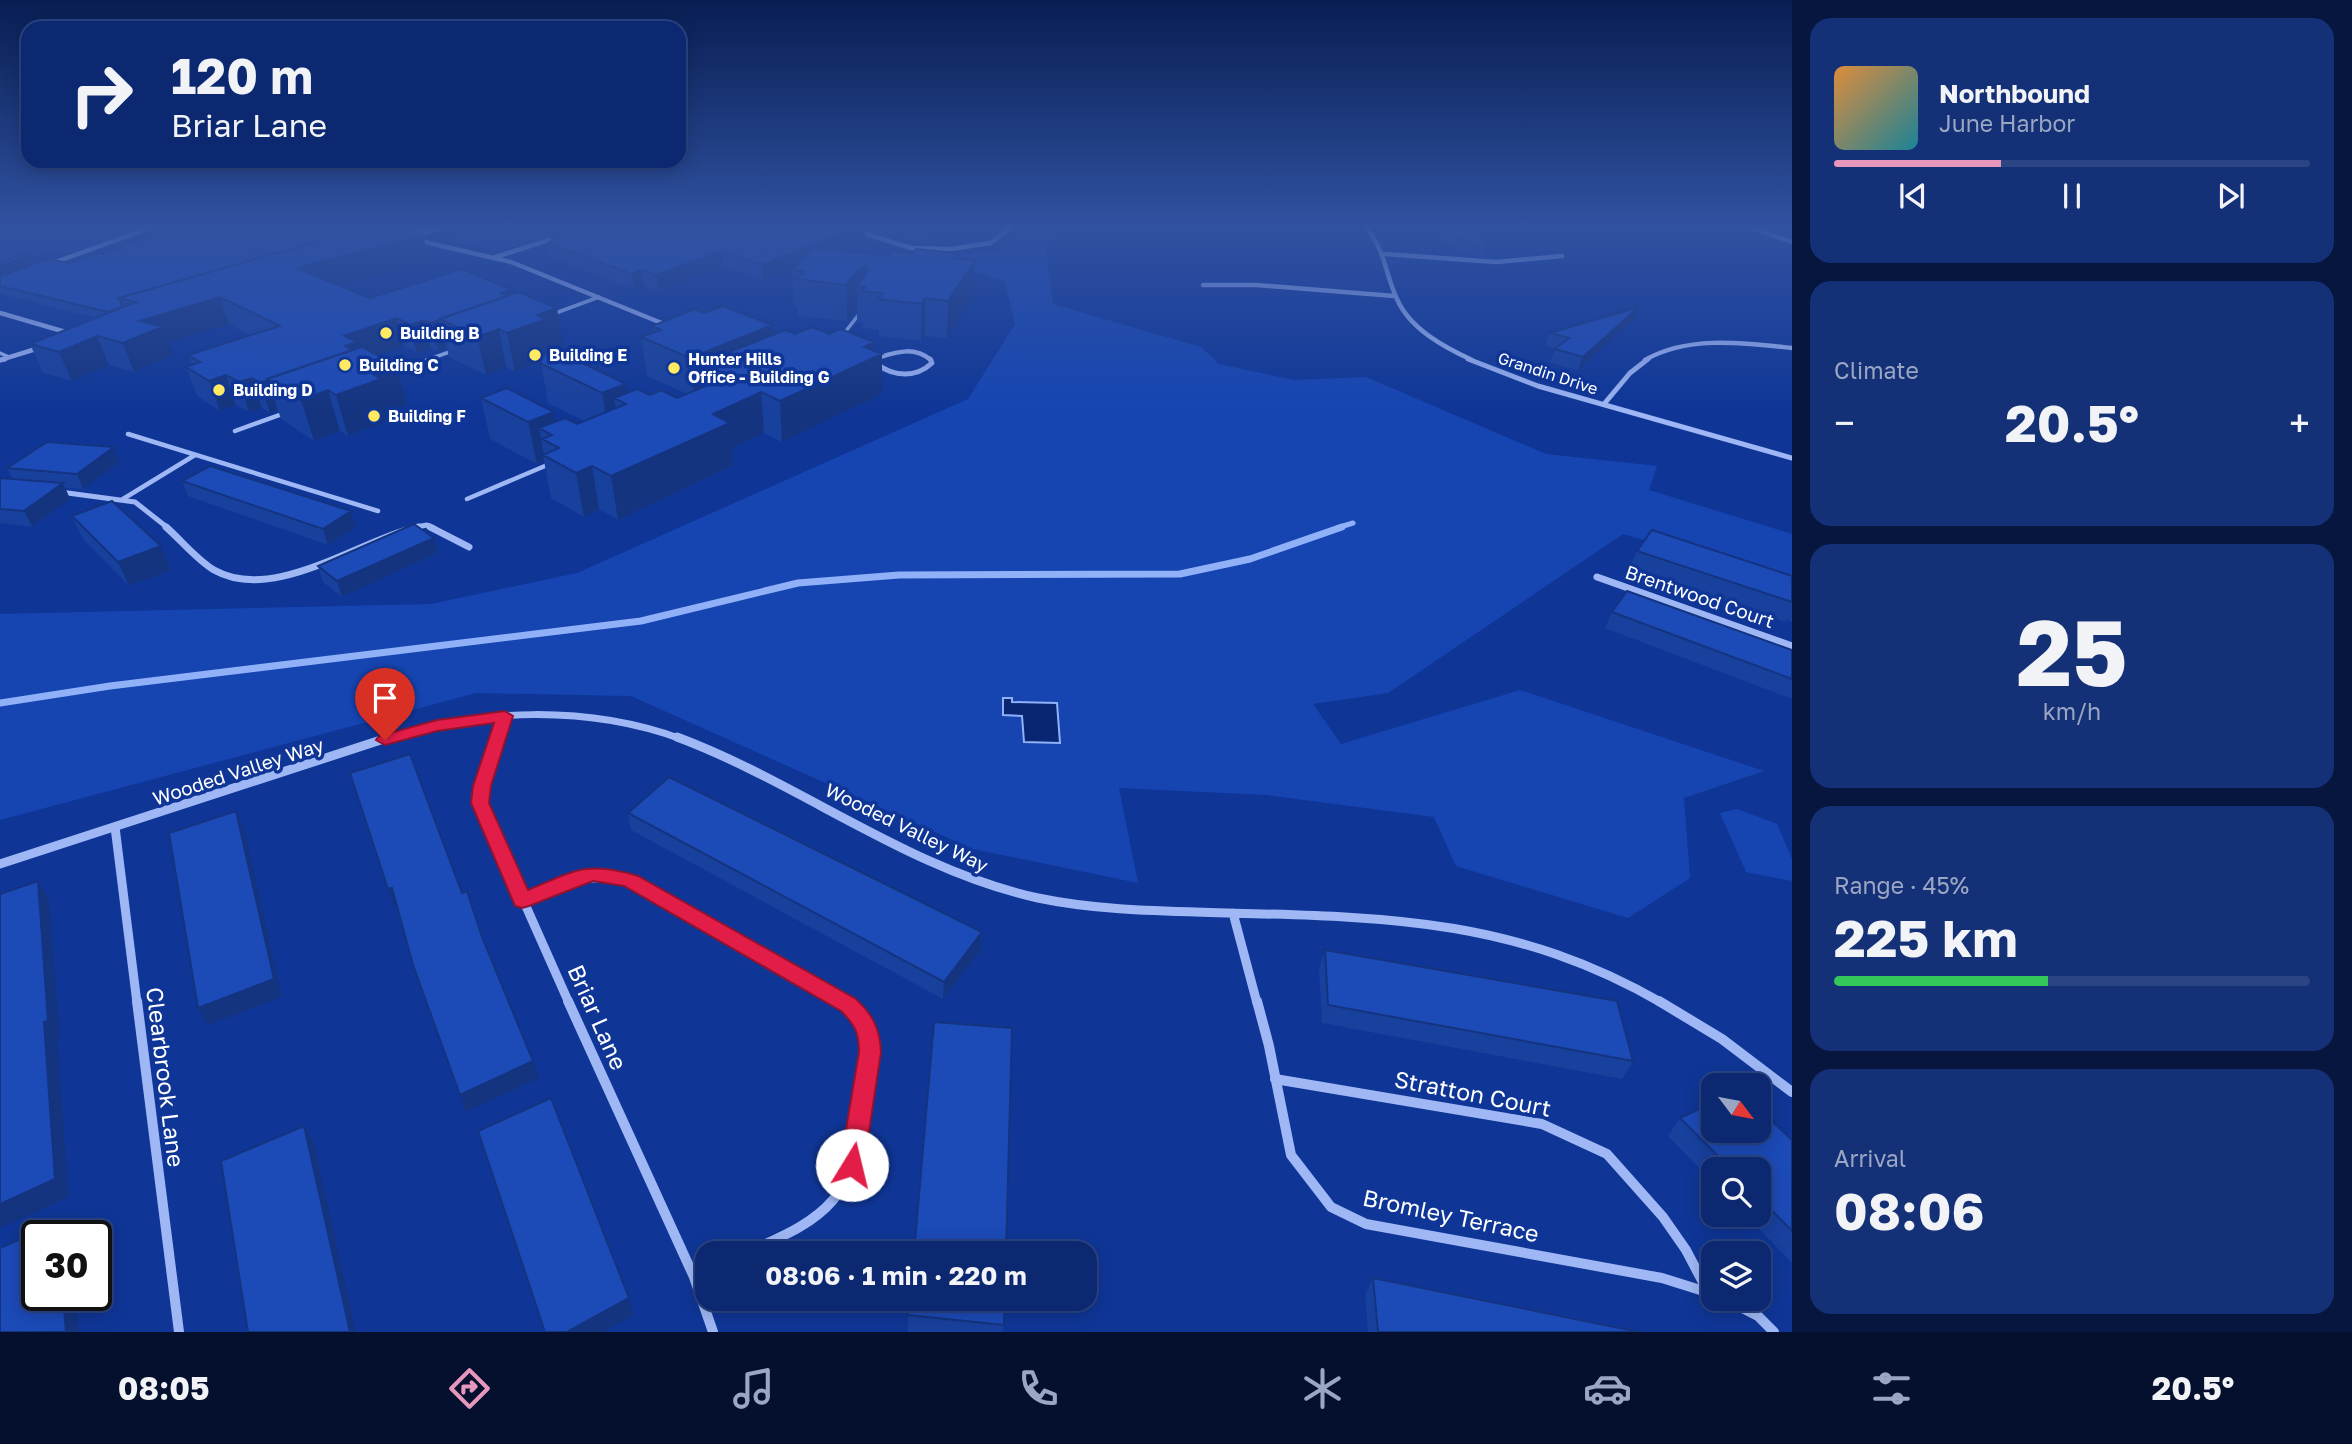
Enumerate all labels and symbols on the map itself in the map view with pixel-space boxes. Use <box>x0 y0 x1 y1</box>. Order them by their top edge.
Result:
place label: Building B <box>400 323 480 343</box>
marker: Building B <box>378 325 394 341</box>
place label: Building E <box>549 345 627 365</box>
marker: Building E <box>527 347 543 363</box>
street label: Grandin Drive <box>1496 347 1600 399</box>
place label: Hunter Hills Office - Building G <box>688 349 830 387</box>
place label: Building C <box>359 355 439 375</box>
marker: Building C <box>337 357 353 373</box>
marker: Hunter Hills Office - Building G <box>666 360 682 376</box>
place label: Building D <box>233 380 313 400</box>
marker: Building D <box>211 382 227 398</box>
place label: Building F <box>388 406 466 426</box>
marker: Building F <box>366 408 382 424</box>
street label: Brentwood Court <box>1623 560 1777 632</box>
pin <box>355 668 415 740</box>
street label: Wooded Valley Way <box>150 732 327 809</box>
street label: Wooded Valley Way <box>822 778 992 877</box>
street label: Briar Lane <box>562 960 634 1074</box>
street label: Clearbrook Lane <box>141 985 191 1169</box>
street label: Stratton Court <box>1392 1064 1554 1122</box>
north arrow <box>1701 1073 1771 1143</box>
position arrow <box>815 1128 889 1202</box>
street label: Bromley Terrace <box>1361 1183 1541 1247</box>
speed limit sign: 30 <box>21 1220 112 1311</box>

